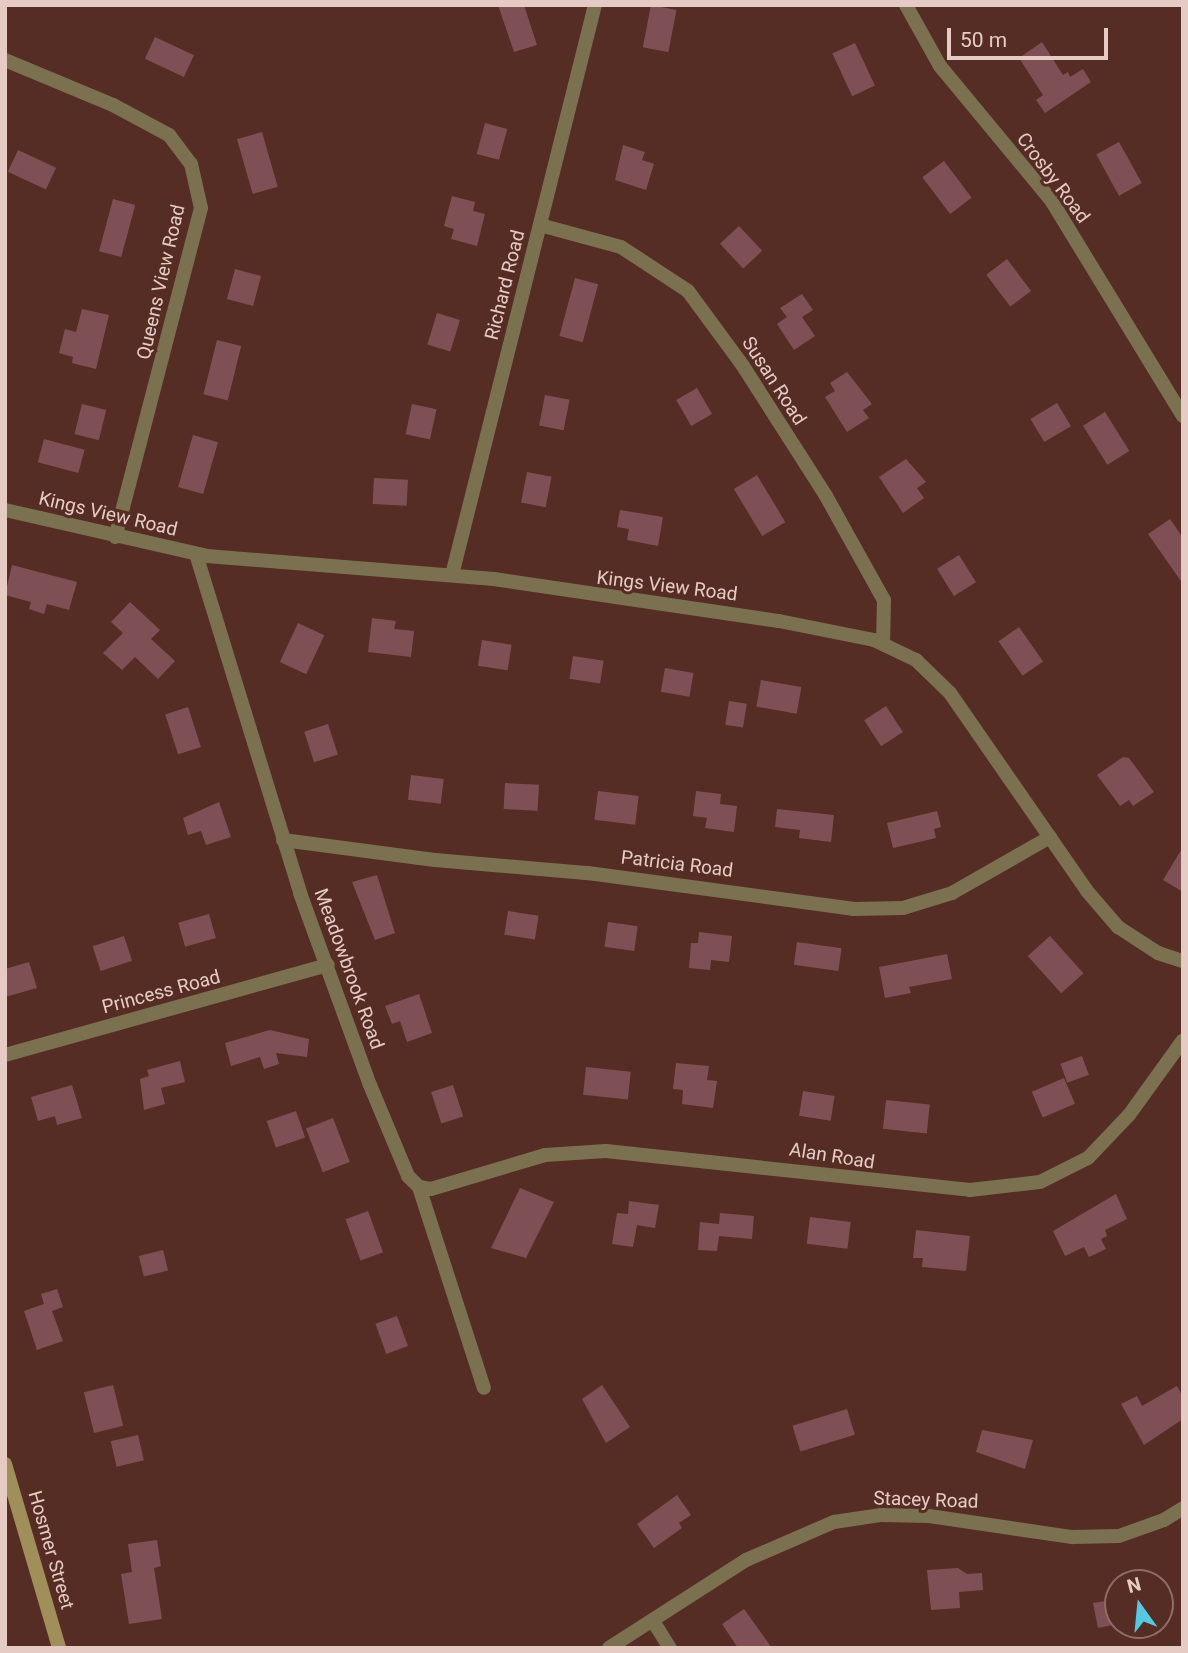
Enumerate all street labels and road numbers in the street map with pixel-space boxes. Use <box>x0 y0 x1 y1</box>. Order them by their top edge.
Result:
street label: Crosby Road <box>1012 128 1094 228</box>
street label: Queens View Road <box>132 202 190 362</box>
street label: Richard Road <box>480 228 530 342</box>
street label: Susan Road <box>737 333 811 429</box>
street label: Kings View Road <box>36 487 180 541</box>
street label: Kings View Road <box>595 566 739 606</box>
street label: Patricia Road <box>620 846 734 882</box>
street label: Meadowbrook Road <box>309 886 389 1052</box>
street label: Princess Road <box>99 965 223 1019</box>
street label: Alan Road <box>788 1138 876 1174</box>
street label: Stacey Road <box>873 1487 979 1513</box>
street label: Hosmer Street <box>23 1488 79 1612</box>

